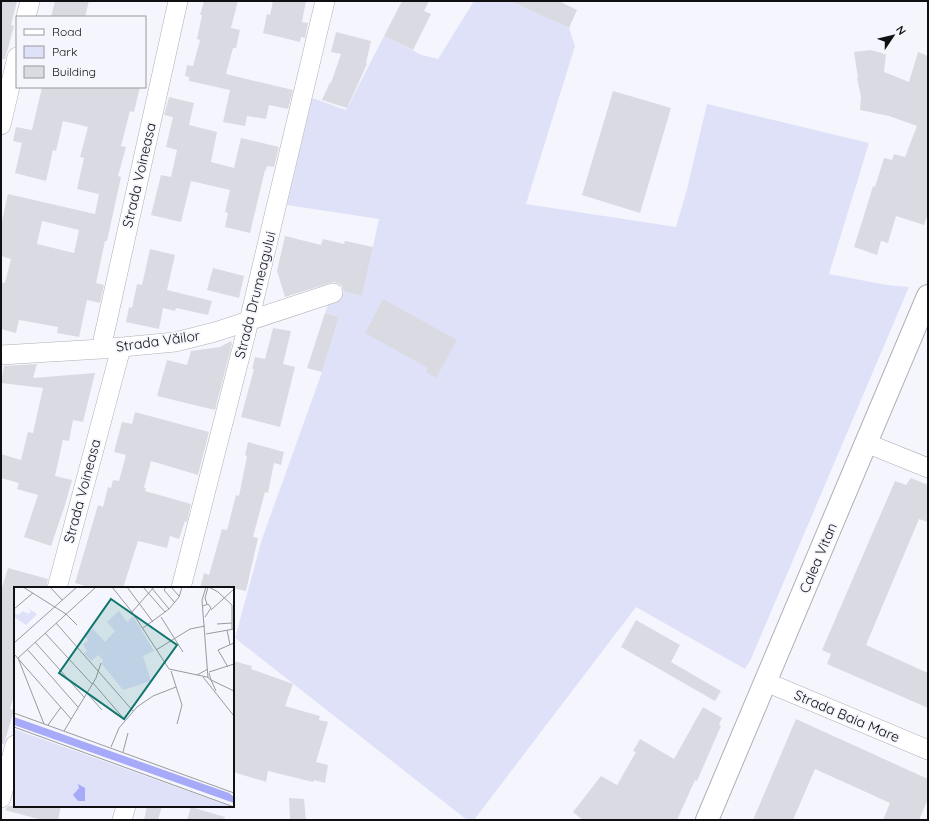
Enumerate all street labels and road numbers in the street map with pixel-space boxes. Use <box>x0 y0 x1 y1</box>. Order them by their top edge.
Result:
street label: Strada Voineasa <box>118 121 160 229</box>
street label: Strada Drumeagului <box>230 230 280 360</box>
street label: Strada Văilor <box>115 326 202 356</box>
street label: Strada Voineasa <box>59 437 105 545</box>
street label: Calea Vitan <box>795 520 841 596</box>
street label: Strada Baia Mare <box>791 686 903 746</box>

